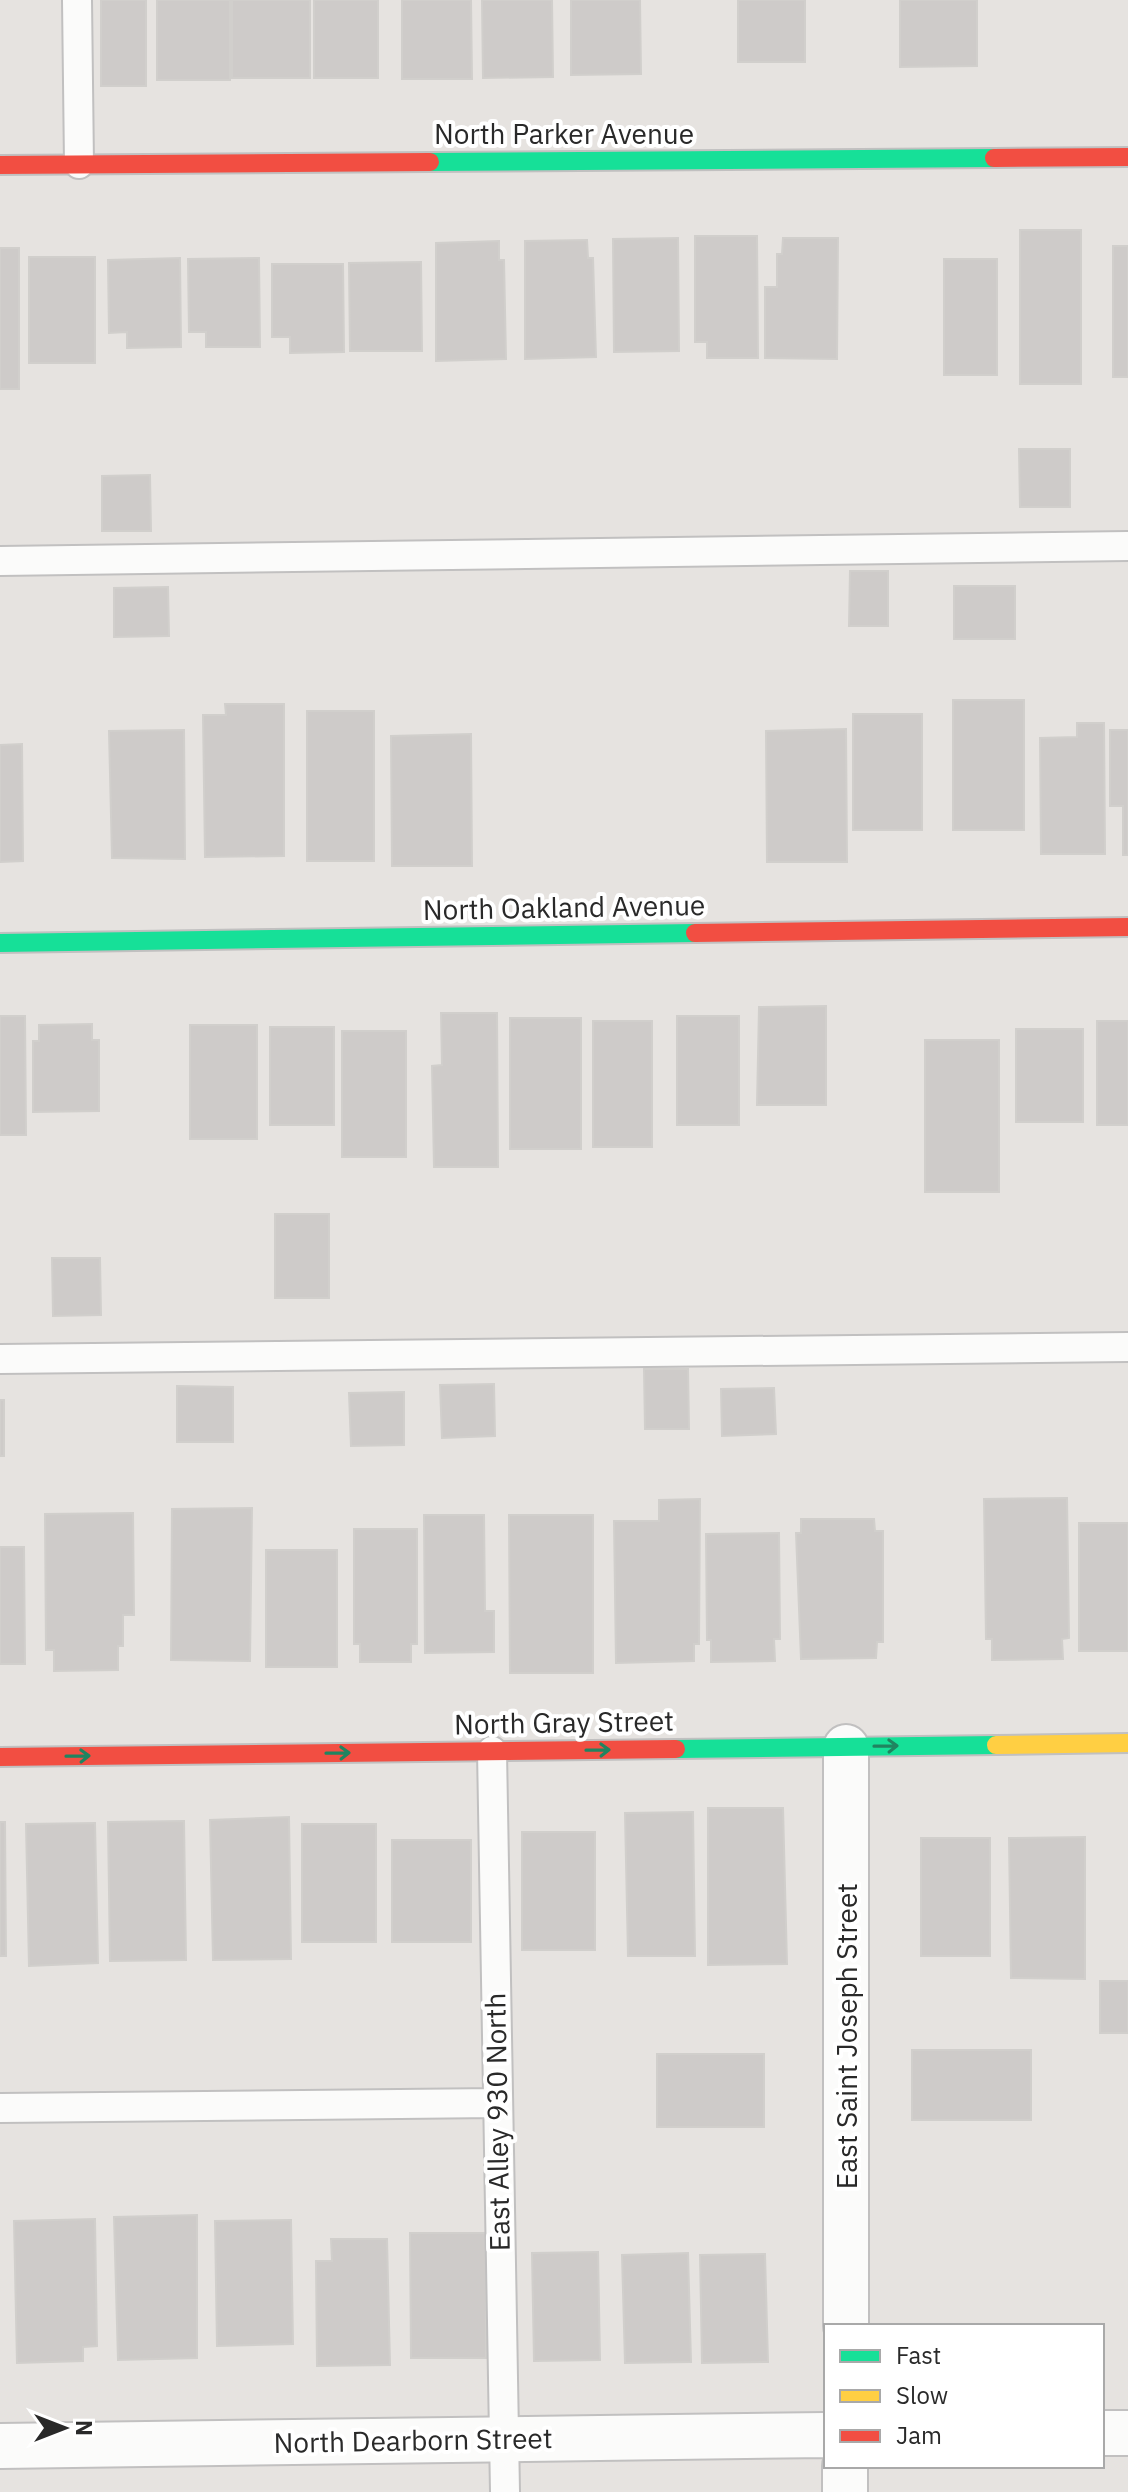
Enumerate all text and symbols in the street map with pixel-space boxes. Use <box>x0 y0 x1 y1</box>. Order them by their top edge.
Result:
street label: North Parker Avenue <box>434 115 694 152</box>
street label: North Oakland Avenue <box>422 886 706 928</box>
street label: North Gray Street <box>454 1702 674 1742</box>
one-way arrow <box>872 1738 899 1754</box>
one-way arrow <box>584 1742 611 1758</box>
one-way arrow <box>324 1745 351 1761</box>
one-way arrow <box>64 1748 91 1764</box>
street label: East Saint Joseph Street <box>828 1883 865 2189</box>
street label: East Alley 930 North <box>476 1992 518 2252</box>
legend <box>824 2324 1104 2468</box>
text: Fast <box>896 2339 941 2371</box>
text: Slow <box>896 2379 948 2411</box>
north arrow <box>24 2388 104 2468</box>
street label: North Dearborn Street <box>273 2419 553 2461</box>
text: Jam <box>896 2419 942 2451</box>
text: N <box>70 2420 99 2436</box>

